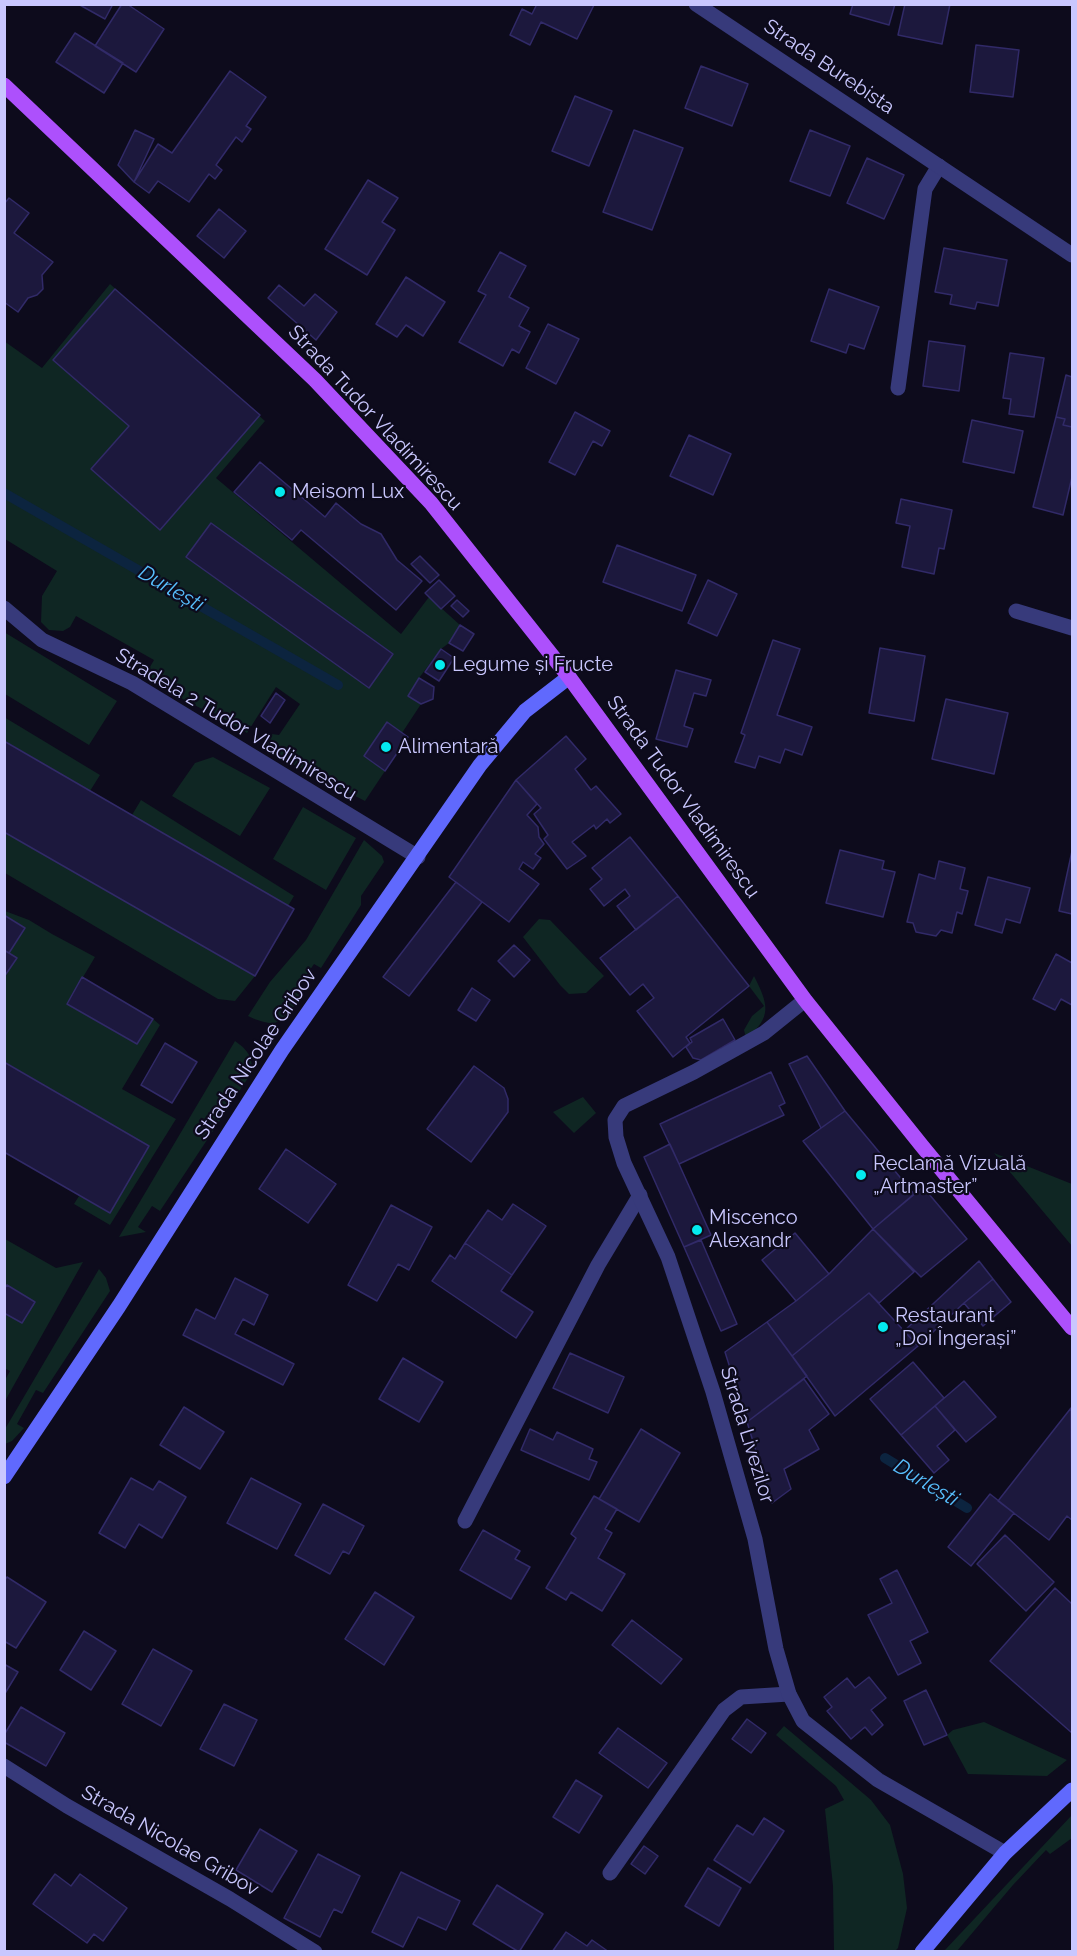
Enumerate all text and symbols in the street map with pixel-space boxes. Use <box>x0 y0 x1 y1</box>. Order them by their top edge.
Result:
street label: Strada Burebista <box>759 14 899 120</box>
street label: Strada Tudor Vladimirescu <box>283 320 467 516</box>
place label: Meisom Lux <box>292 480 404 504</box>
marker: Meisom Lux <box>273 485 287 499</box>
water label: Durlești <box>134 560 208 618</box>
street label: Stradela 2 Tudor Vladimirescu <box>111 643 361 807</box>
place label: Legume și Fructe <box>452 653 613 677</box>
marker: Legume și Fructe <box>433 658 447 672</box>
street label: Strada Tudor Vladimirescu <box>602 691 764 903</box>
place label: Alimentară <box>398 735 498 759</box>
marker: Alimentară <box>379 740 393 754</box>
street label: Strada Nicolae Gribov <box>190 964 322 1144</box>
place label: Reclamă Vizuală „Artmaster” <box>873 1152 1026 1199</box>
marker: Reclamă Vizuală „Artmaster” <box>854 1168 868 1182</box>
place label: Miscenco Alexandr <box>709 1206 798 1253</box>
marker: Miscenco Alexandr <box>690 1223 704 1237</box>
place label: Restaurant „Doi Îngerași” <box>895 1304 1016 1351</box>
marker: Restaurant „Doi Îngerași” <box>876 1320 890 1334</box>
street label: Strada Livezilor <box>715 1364 779 1506</box>
water label: Durlești <box>889 1454 963 1512</box>
street label: Strada Nicolae Gribov <box>77 1780 263 1902</box>

